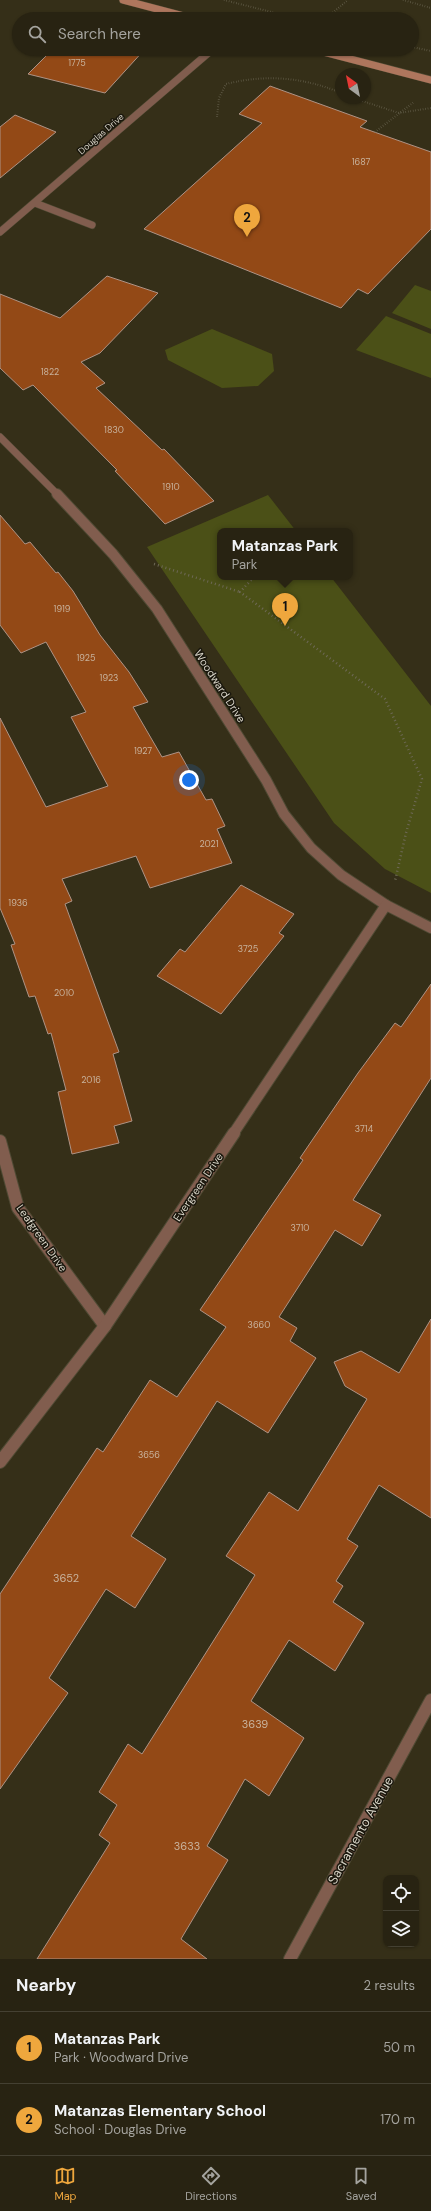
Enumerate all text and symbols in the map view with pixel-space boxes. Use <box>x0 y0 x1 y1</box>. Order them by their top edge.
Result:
search box <box>12 12 419 56</box>
icon: search <box>26 23 48 45</box>
text: Search here <box>58 24 141 44</box>
house number: 1775 <box>68 57 86 69</box>
north arrow <box>335 68 371 104</box>
street label: Douglas Drive <box>76 111 126 157</box>
house number: 1687 <box>352 156 370 168</box>
pin: 2 <box>234 204 260 237</box>
house number: 1822 <box>41 366 59 378</box>
house number: 1830 <box>104 424 124 436</box>
house number: 1910 <box>162 481 180 493</box>
popup <box>217 528 353 580</box>
text: Matanzas Park <box>232 536 338 556</box>
text: Park <box>232 556 257 573</box>
pin: 1 <box>272 593 298 626</box>
house number: 1919 <box>54 603 71 615</box>
street label: Woodward Drive <box>191 647 249 725</box>
house number: 1925 <box>77 652 95 664</box>
house number: 1923 <box>100 672 118 684</box>
house number: 1927 <box>134 745 152 757</box>
your location <box>179 770 199 790</box>
house number: 2021 <box>199 838 219 850</box>
house number: 1936 <box>8 897 28 909</box>
house number: 3725 <box>238 943 258 955</box>
house number: 2010 <box>54 987 74 999</box>
house number: 2016 <box>81 1074 101 1086</box>
house number: 3714 <box>355 1123 374 1135</box>
street label: Evergreen Drive <box>170 1150 226 1224</box>
street label: Leafgreen Drive <box>14 1202 70 1274</box>
house number: 3710 <box>291 1222 309 1234</box>
house number: 3660 <box>248 1319 270 1331</box>
house number: 3656 <box>138 1449 160 1461</box>
house number: 3652 <box>53 1571 79 1585</box>
house number: 3639 <box>242 1717 268 1731</box>
street label: Sacramento Avenue <box>324 1773 397 1887</box>
house number: 3633 <box>174 1839 200 1853</box>
map controls <box>383 1875 419 1947</box>
button: locate <box>383 1875 419 1911</box>
button: layers <box>383 1911 419 1947</box>
text: Nearby <box>16 1974 76 1996</box>
text: 2 results <box>364 1977 415 1994</box>
text: Matanzas Park <box>54 2029 161 2049</box>
text: 1 <box>27 2039 31 2056</box>
text: 50 m <box>383 2039 415 2056</box>
text: Park · Woodward Drive <box>54 2049 188 2066</box>
text: Matanzas Elementary School <box>54 2101 266 2121</box>
text: 2 <box>25 2111 33 2128</box>
text: 170 m <box>380 2111 415 2128</box>
text: School · Douglas Drive <box>54 2121 186 2138</box>
tab: Map <box>54 2165 77 2203</box>
tab: Directions <box>185 2165 237 2203</box>
tab: Saved <box>346 2165 377 2203</box>

